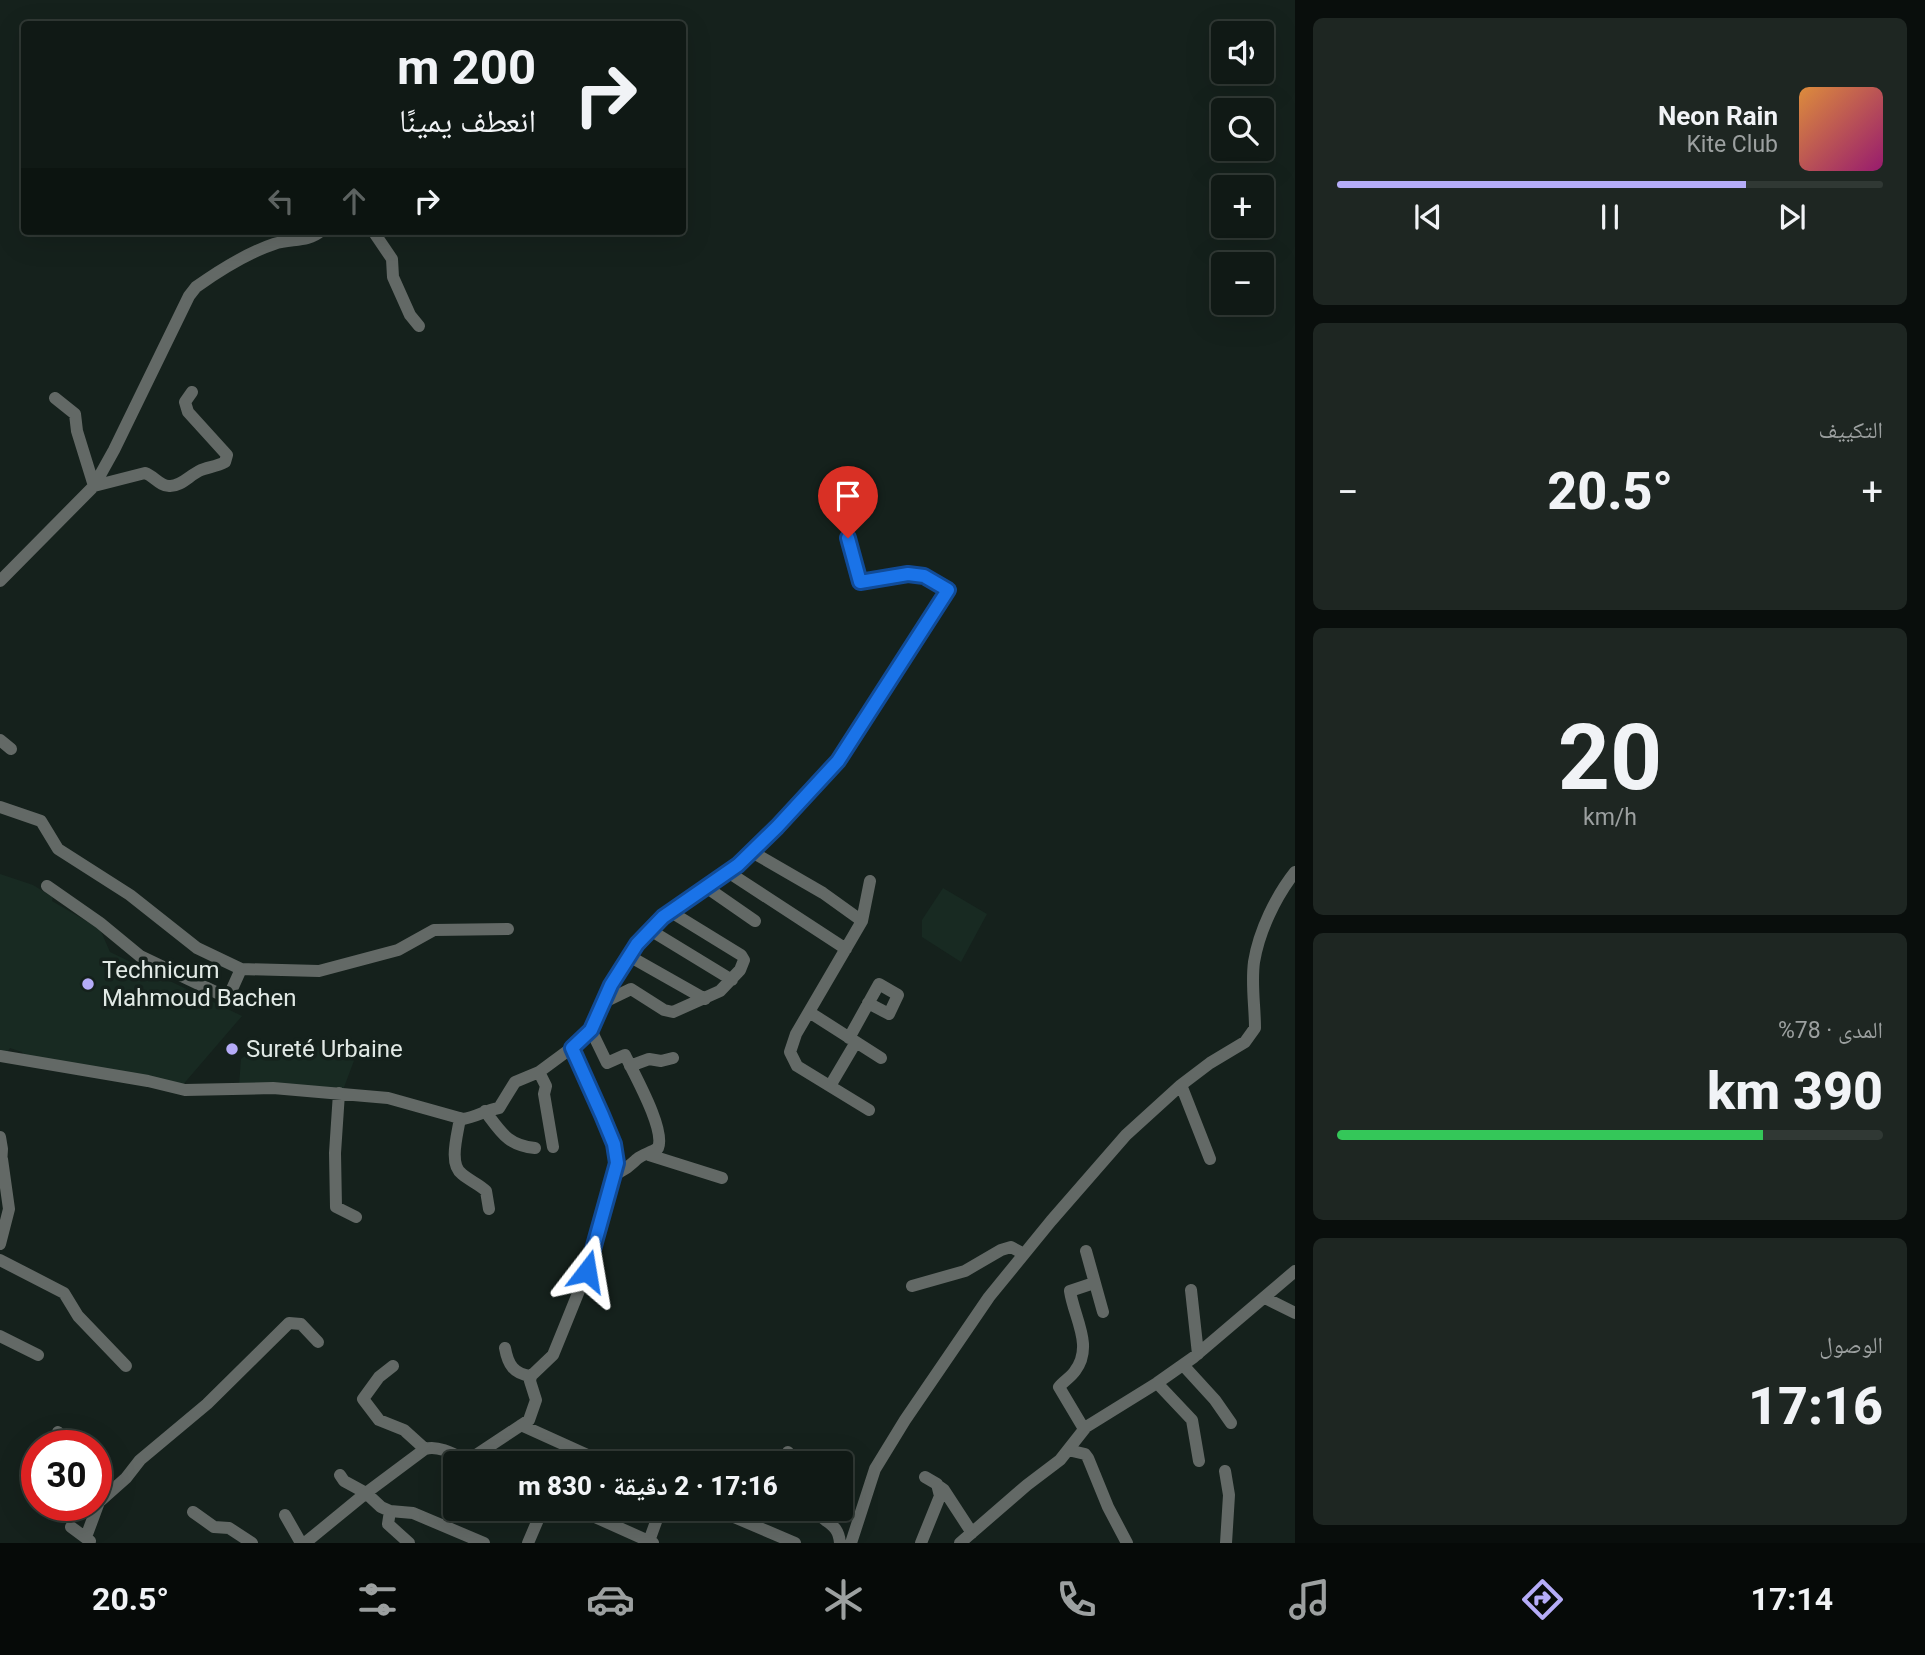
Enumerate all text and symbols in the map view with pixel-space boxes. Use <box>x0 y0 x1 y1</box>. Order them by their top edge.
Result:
map controls <box>1211 21 1274 315</box>
button: sound <box>1211 21 1274 84</box>
text: 200 m <box>397 39 536 96</box>
icon: right <box>560 49 651 140</box>
button: search <box>1211 98 1274 161</box>
text: Neon Rain <box>1658 101 1778 131</box>
text: انعطف يمينًا <box>399 102 536 140</box>
text: Kite Club <box>1686 131 1778 158</box>
button: + <box>1211 175 1274 238</box>
icon: left <box>262 182 300 220</box>
icon: ahead <box>335 182 373 220</box>
icon: right <box>408 182 446 220</box>
icon: previous <box>1409 198 1447 236</box>
icon: pause <box>1591 198 1629 236</box>
icon: next <box>1773 198 1811 236</box>
button: − <box>1211 252 1274 315</box>
text: التكييف <box>1818 417 1883 444</box>
text: 20.5° <box>1547 461 1673 522</box>
pin <box>818 466 878 538</box>
text: − <box>1337 470 1359 514</box>
text: + <box>1861 470 1883 514</box>
icon: arrive <box>829 477 867 515</box>
text: 20 <box>1558 705 1662 811</box>
text: km/h <box>1583 804 1637 831</box>
place label: Technicum Mahmoud Bachen <box>102 956 296 1012</box>
marker: Technicum Mahmoud Bachen <box>80 976 96 992</box>
text: المدى · 78% <box>1778 1017 1883 1044</box>
place label: Sureté Urbaine <box>246 1035 403 1063</box>
marker: Sureté Urbaine <box>224 1041 240 1057</box>
text: 390 km <box>1707 1061 1883 1122</box>
position arrow <box>550 1234 624 1308</box>
text: الوصول <box>1819 1332 1883 1359</box>
text: 17:16 <box>1748 1376 1883 1437</box>
speed limit sign: 30 <box>21 1430 112 1521</box>
text: 17:16 · 2 دقيقة · 830 m <box>518 1471 778 1501</box>
icon: filters <box>353 1575 402 1624</box>
icon: car <box>586 1575 635 1624</box>
icon: climate <box>819 1575 868 1624</box>
icon: phone <box>1052 1575 1101 1624</box>
icon: music <box>1285 1575 1334 1624</box>
icon: directions <box>1518 1575 1567 1624</box>
text: 20.5° <box>92 1580 169 1618</box>
text: 17:14 <box>1751 1580 1833 1618</box>

